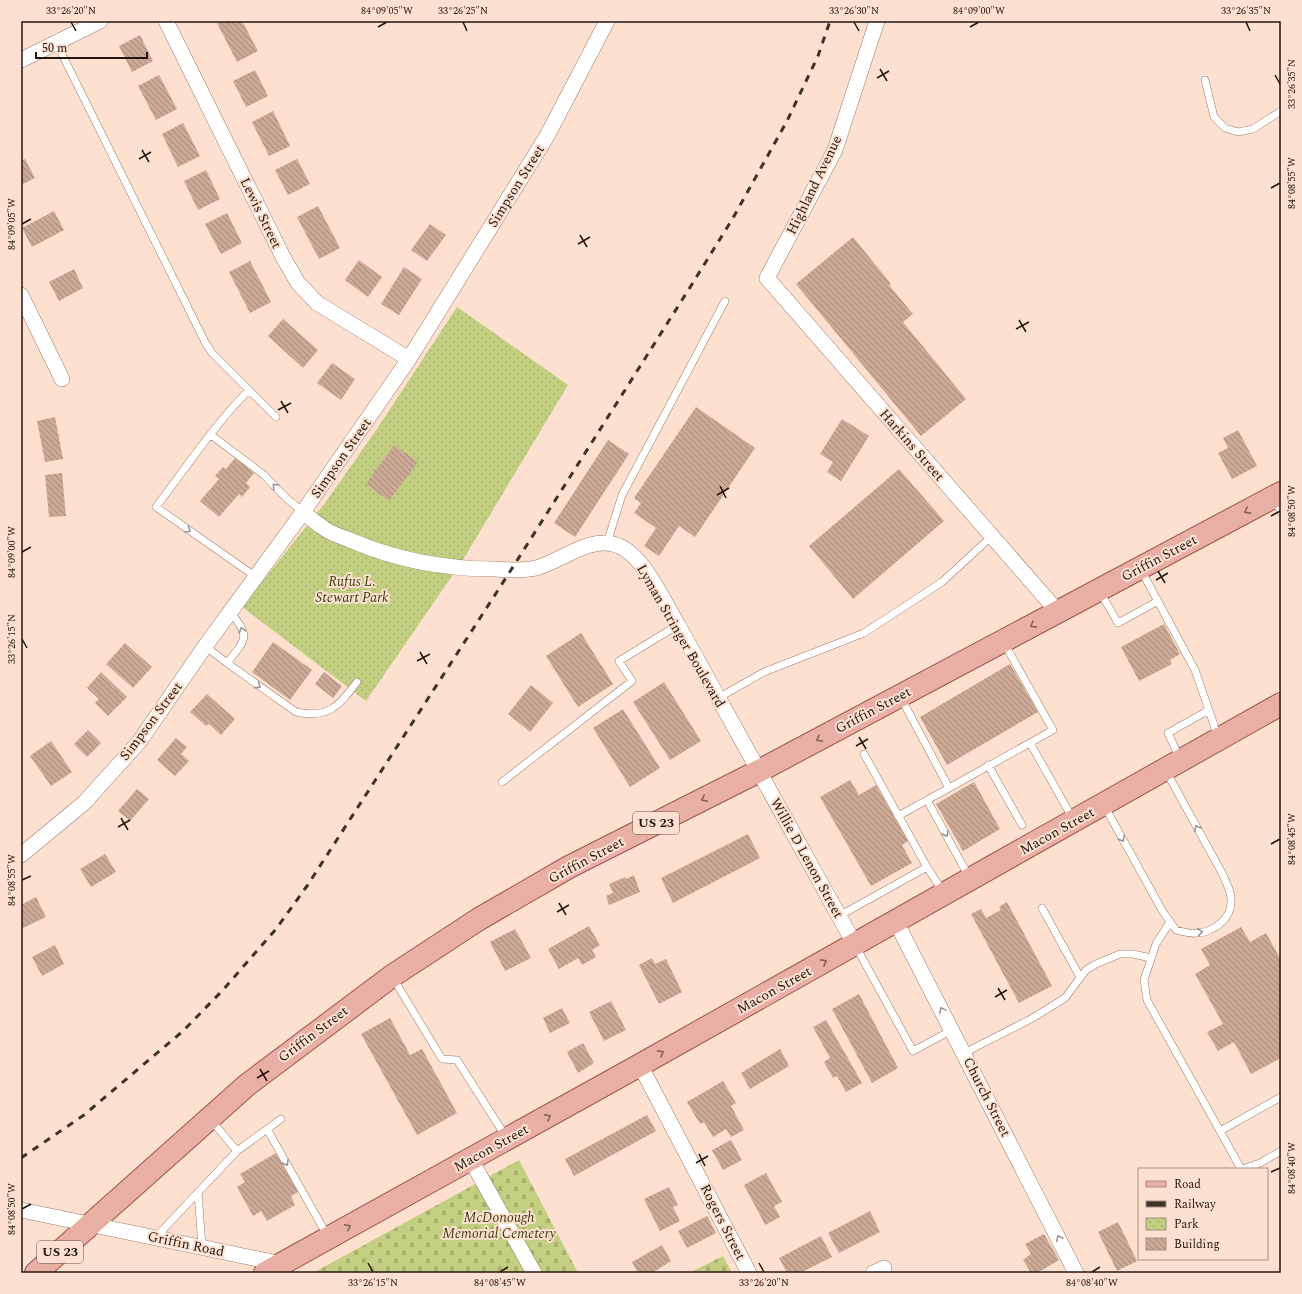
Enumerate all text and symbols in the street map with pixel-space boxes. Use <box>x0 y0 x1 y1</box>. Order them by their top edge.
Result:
text: 33°26'20"N <box>46 3 96 19</box>
text: 84°09'05"W <box>361 3 413 19</box>
text: 33°26'25"N <box>438 3 488 19</box>
text: 33°26'30"N <box>829 3 879 19</box>
text: 84°09'00"W <box>953 3 1005 19</box>
text: 33°26'35"N <box>1221 3 1271 19</box>
scale bar <box>36 34 147 60</box>
text: 50 m <box>42 39 67 58</box>
text: 33°26'35"N <box>1284 59 1300 109</box>
street label: Highland Avenue <box>781 132 847 238</box>
street label: Simpson Street <box>482 141 550 231</box>
text: 84°08'55"W <box>1284 157 1300 209</box>
street label: Lewis Street <box>235 174 287 252</box>
text: 84°09'05"W <box>4 198 20 250</box>
street label: Harkins Street <box>875 404 950 486</box>
street label: Simpson Street <box>305 414 377 502</box>
one-way arrow <box>272 483 280 491</box>
text: 84°08'50"W <box>1284 485 1300 537</box>
one-way arrow <box>1243 507 1251 514</box>
one-way arrow <box>184 525 191 533</box>
text: 84°09'00"W <box>4 526 20 578</box>
street label: Griffin Street <box>1117 529 1201 587</box>
street label: Lyman Stringer Boulevard <box>631 560 731 712</box>
park label: Rufus L. Stewart Park <box>316 571 389 608</box>
text: 33°26'15"N <box>4 614 20 664</box>
one-way arrow <box>1030 620 1037 628</box>
one-way arrow <box>238 626 247 633</box>
street label: Simpson Street <box>114 677 188 765</box>
one-way arrow <box>254 681 261 689</box>
street label: Griffin Street <box>831 681 915 739</box>
one-way arrow <box>816 734 824 741</box>
one-way arrow <box>701 794 708 802</box>
street label: Willie D Lenon Street <box>765 794 849 922</box>
street label: Macon Street <box>1016 802 1098 860</box>
road number: US 23 <box>633 812 679 834</box>
text: 84°08'45"W <box>1284 813 1300 865</box>
one-way arrow <box>1195 825 1202 832</box>
one-way arrow <box>941 830 948 837</box>
street label: Griffin Street <box>544 831 628 889</box>
one-way arrow <box>1118 835 1125 842</box>
text: 84°08'55"W <box>4 854 20 906</box>
one-way arrow <box>1197 928 1203 937</box>
one-way arrow <box>819 960 827 967</box>
street label: Macon Street <box>733 961 815 1019</box>
street label: Griffin Street <box>274 1001 353 1067</box>
one-way arrow <box>940 1007 947 1014</box>
one-way arrow <box>657 1051 665 1058</box>
street label: Church Street <box>958 1054 1016 1140</box>
one-way arrow <box>544 1114 551 1121</box>
street label: Macon Street <box>450 1119 532 1177</box>
text: 84°08'40"W <box>1284 1142 1300 1194</box>
one-way arrow <box>282 1159 289 1166</box>
legend <box>1138 1168 1268 1260</box>
text: Road <box>1174 1175 1201 1194</box>
street label: Rogers Street <box>695 1180 751 1264</box>
text: 84°08'50"W <box>4 1183 20 1235</box>
text: Railway <box>1174 1195 1217 1214</box>
park label: McDonough Memorial Cemetery <box>442 1207 557 1244</box>
text: Park <box>1174 1215 1199 1234</box>
one-way arrow <box>344 1225 352 1232</box>
street label: Griffin Road <box>146 1226 226 1262</box>
one-way arrow <box>1056 1235 1064 1242</box>
text: Building <box>1174 1235 1220 1254</box>
road number: US 23 <box>37 1241 83 1263</box>
text: 33°26'15"N <box>348 1275 398 1291</box>
text: 84°08'45"W <box>474 1275 526 1291</box>
text: 33°26'20"N <box>739 1275 789 1291</box>
text: 84°08'40"W <box>1066 1275 1118 1291</box>

